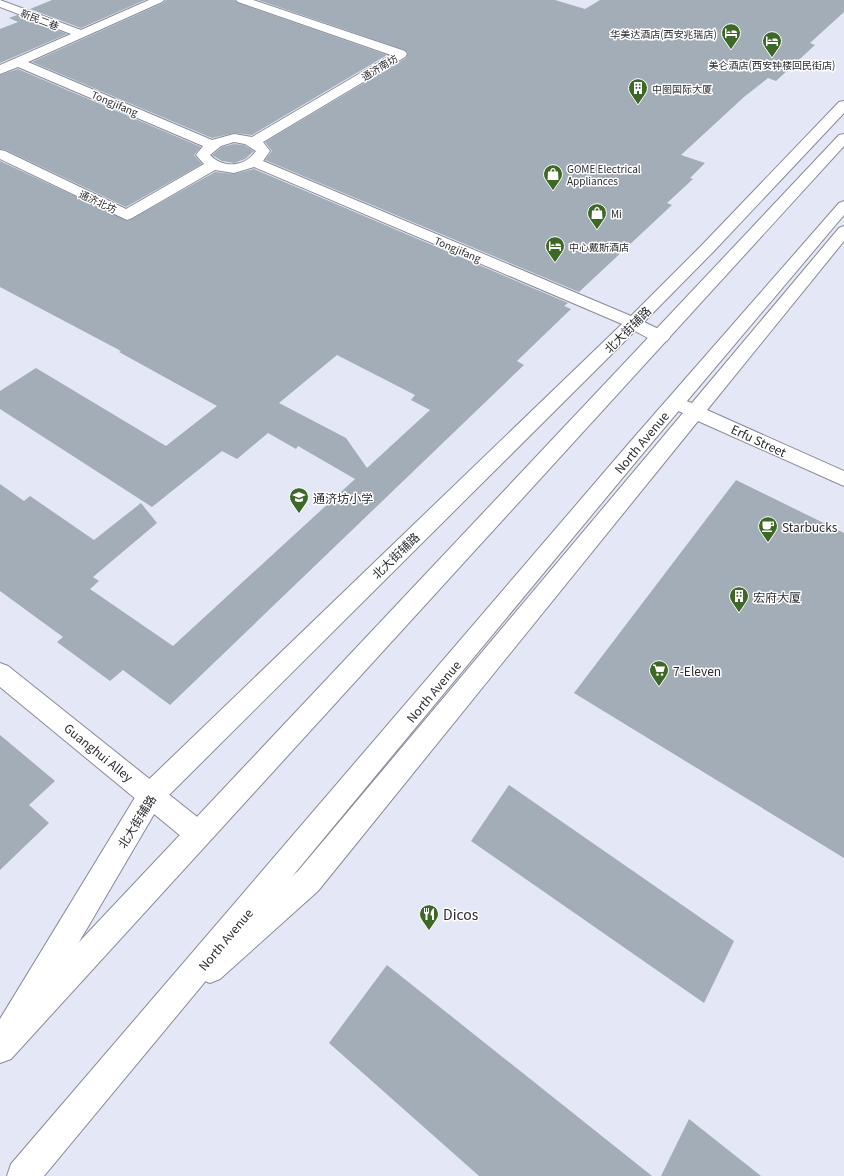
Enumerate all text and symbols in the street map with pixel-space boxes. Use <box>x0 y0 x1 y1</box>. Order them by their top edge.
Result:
street label: 新民二巷 <box>19 5 61 33</box>
hotel icon: 华美达酒店(西安兆瑞店) <box>720 22 742 50</box>
place label: 华美达酒店(西安兆瑞店) <box>610 26 717 41</box>
hotel icon: 美仑酒店(西安钟楼回民街店) <box>761 30 783 58</box>
street label: 通济南坊 <box>358 50 400 84</box>
place label: 美仑酒店(西安钟楼回民街店) <box>709 57 835 72</box>
building icon: 中图国际大厦 <box>627 77 649 105</box>
place label: 中图国际大厦 <box>652 81 712 96</box>
street label: Tongjifang <box>89 86 141 120</box>
place label: GOME Electrical Appliances <box>567 161 641 188</box>
shop icon: GOME Electrical Appliances <box>542 163 564 191</box>
street label: 通济北坊 <box>77 186 119 216</box>
shop icon: Mi <box>586 202 608 230</box>
place label: Mi <box>611 206 622 221</box>
street label: Tongjifang <box>432 232 484 266</box>
hotel icon: 中心戴斯酒店 <box>544 235 566 263</box>
place label: 中心戴斯酒店 <box>569 239 629 254</box>
street label: 北大街辅路 <box>600 302 654 356</box>
street label: North Avenue <box>610 407 672 477</box>
street label: Erfu Street <box>729 420 790 460</box>
school or university icon: 通济坊小学 <box>288 486 310 514</box>
place label: 通济坊小学 <box>313 489 373 506</box>
cafe icon: Starbucks <box>757 515 779 543</box>
place label: Starbucks <box>782 518 838 535</box>
street label: 北大街辅路 <box>368 528 422 582</box>
building icon: 宏府大厦 <box>728 585 750 613</box>
place label: 宏府大厦 <box>753 588 801 605</box>
street label: North Avenue <box>402 656 464 726</box>
supermarket icon: 7-Eleven <box>648 659 670 687</box>
place label: 7-Eleven <box>673 662 721 679</box>
street label: Guanghui Alley <box>61 719 138 786</box>
street label: 北大街辅路 <box>113 791 159 851</box>
restaurant icon: Dicos <box>418 903 440 931</box>
street label: North Avenue <box>194 904 256 974</box>
place label: Dicos <box>443 904 479 924</box>

